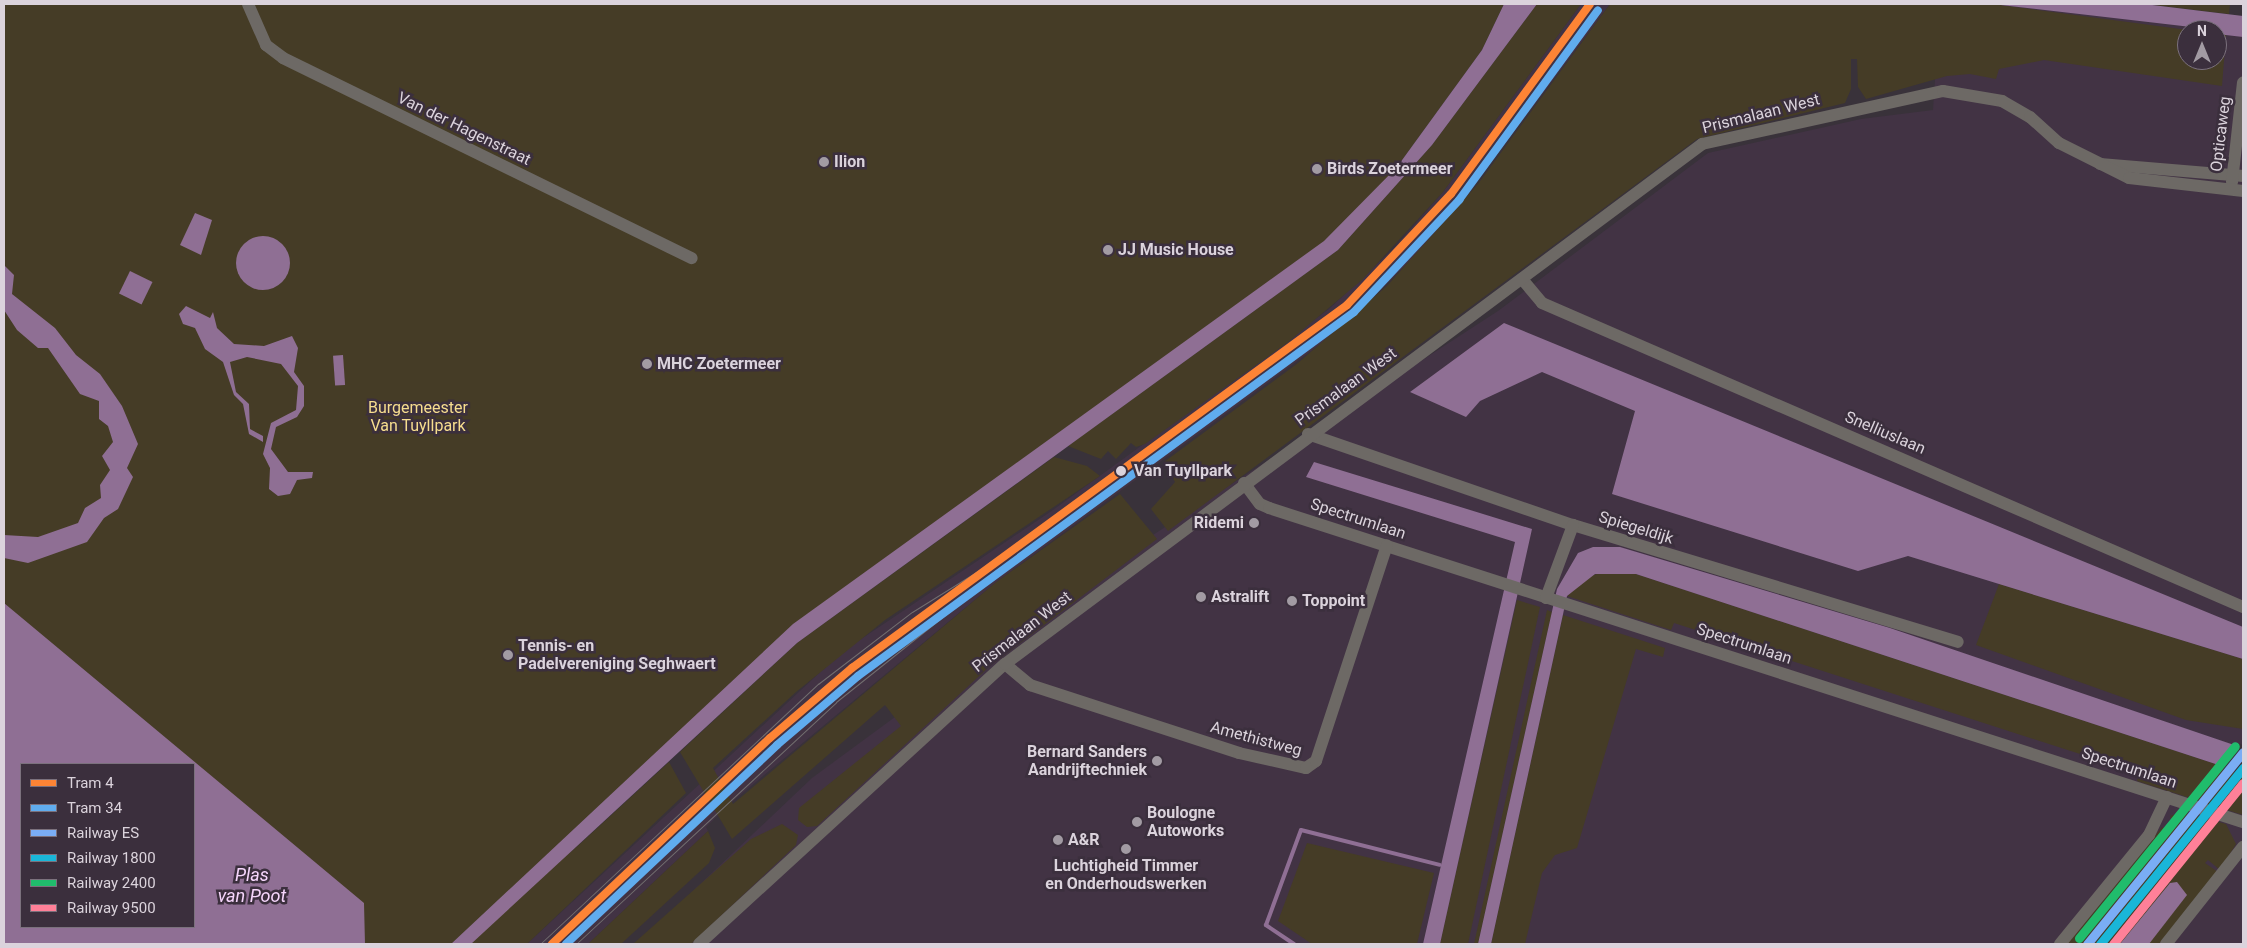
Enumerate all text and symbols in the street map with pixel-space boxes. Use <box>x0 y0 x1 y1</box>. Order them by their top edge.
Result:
north arrow <box>2177 20 2227 70</box>
text: N <box>2197 23 2207 39</box>
street label: Van der Hagenstraat <box>394 88 534 170</box>
street label: Prismalaan West <box>1700 90 1822 138</box>
street label: Opticaweg <box>2207 95 2235 173</box>
place label: Ilion <box>834 152 865 172</box>
marker: Ilion <box>818 156 830 168</box>
place label: Birds Zoetermeer <box>1327 159 1452 179</box>
marker: Birds Zoetermeer <box>1311 163 1323 175</box>
place label: JJ Music House <box>1118 240 1234 260</box>
marker: JJ Music House <box>1102 244 1114 256</box>
street label: Prismalaan West <box>1292 344 1400 430</box>
place label: MHC Zoetermeer <box>657 354 781 374</box>
marker: MHC Zoetermeer <box>641 358 653 370</box>
park label: Burgemeester Van Tuyllpark <box>368 398 468 436</box>
street label: Snelliuslaan <box>1842 407 1928 459</box>
place label: Van Tuyllpark <box>1134 461 1232 481</box>
marker: Van Tuyllpark <box>1112 462 1130 480</box>
street label: Spectrumlaan <box>1308 495 1408 543</box>
street label: Spiegeldijk <box>1596 508 1676 548</box>
place label: Ridemi <box>1194 513 1244 533</box>
marker: Ridemi <box>1248 517 1260 529</box>
street label: Prismalaan West <box>969 587 1075 677</box>
place label: Astralift <box>1211 587 1269 607</box>
marker: Astralift <box>1195 591 1207 603</box>
place label: Toppoint <box>1302 591 1365 611</box>
marker: Toppoint <box>1286 595 1298 607</box>
street label: Spectrumlaan <box>1694 620 1794 668</box>
place label: Tennis- en Padelvereniging Seghwaert <box>518 636 716 674</box>
marker: Tennis- en Padelvereniging Seghwaert <box>502 649 514 661</box>
street label: Amethistweg <box>1208 718 1304 760</box>
place label: Bernard Sanders Aandrijftechniek <box>1027 742 1147 780</box>
street label: Spectrumlaan <box>2079 744 2179 792</box>
marker: Bernard Sanders Aandrijftechniek <box>1151 755 1163 767</box>
legend <box>20 763 195 928</box>
text: Tram 4 <box>67 774 114 792</box>
text: Tram 34 <box>67 799 122 817</box>
place label: Boulogne Autoworks <box>1147 803 1224 841</box>
marker: Boulogne Autoworks <box>1131 816 1143 828</box>
text: Railway ES <box>67 824 139 842</box>
place label: A&R <box>1068 830 1100 850</box>
marker: A&R <box>1052 834 1064 846</box>
marker: Luchtigheid Timmer en Onderhoudswerken <box>1120 843 1132 855</box>
text: Railway 1800 <box>67 849 156 867</box>
place label: Luchtigheid Timmer en Onderhoudswerken <box>1045 856 1207 894</box>
water label: Plas van Poot <box>218 865 286 908</box>
text: Railway 2400 <box>67 874 156 892</box>
text: Railway 9500 <box>67 899 156 917</box>

